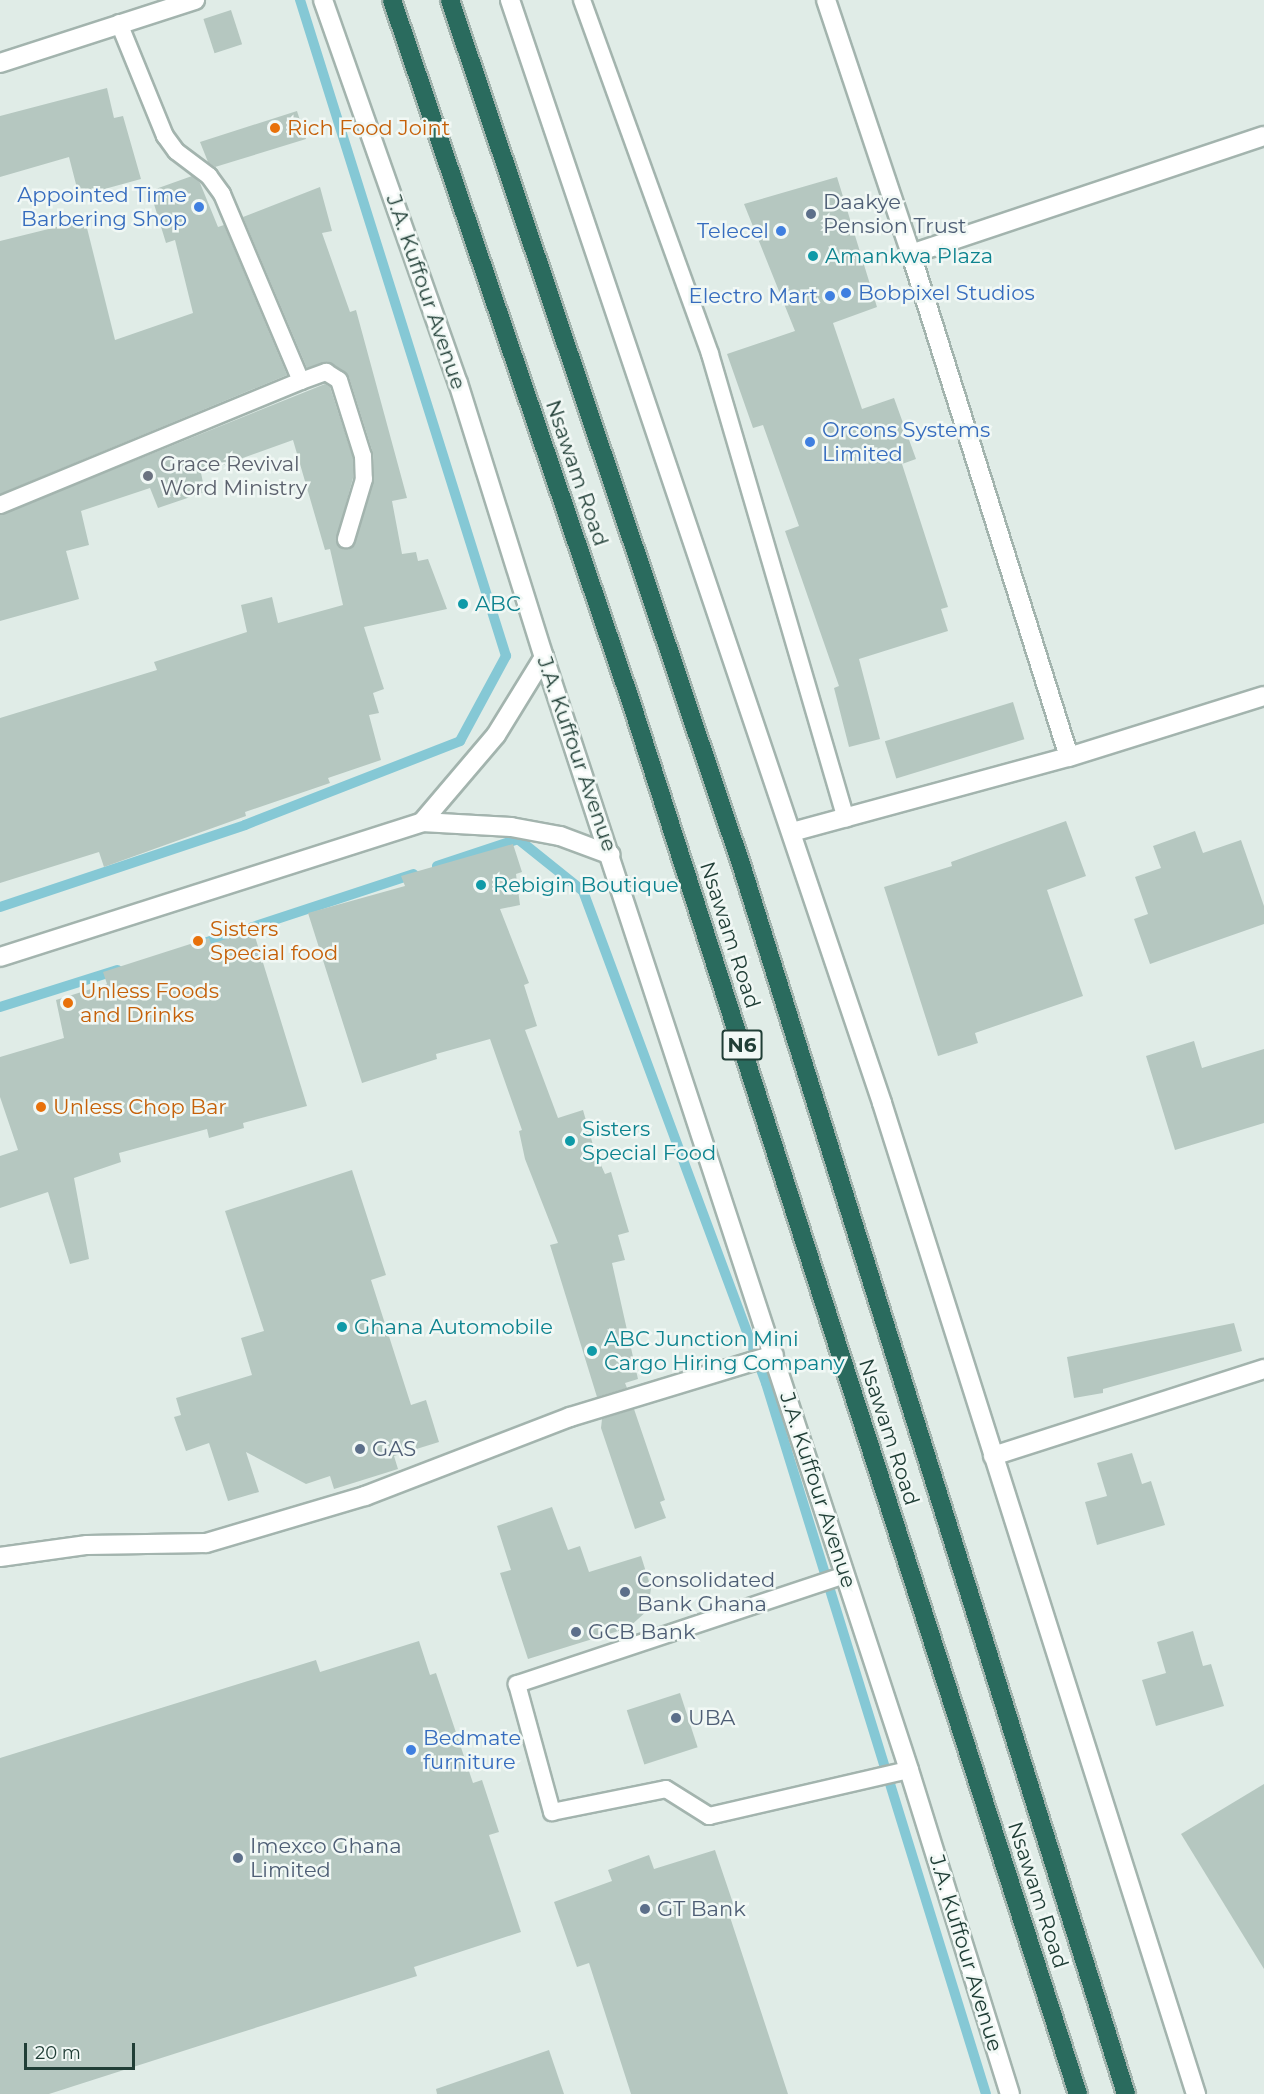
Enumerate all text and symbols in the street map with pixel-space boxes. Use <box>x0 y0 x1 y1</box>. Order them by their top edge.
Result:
place label: Rich Food Joint <box>287 115 450 141</box>
marker: Rich Food Joint <box>268 121 282 135</box>
place label: Appointed Time Barbering Shop <box>17 182 187 232</box>
place label: Daakye Pension Trust <box>823 189 967 239</box>
street label: J.A. Kuffour Avenue <box>381 191 471 393</box>
marker: Appointed Time Barbering Shop <box>192 200 206 214</box>
marker: Daakye Pension Trust <box>804 207 818 221</box>
place label: Telecel <box>697 218 769 244</box>
marker: Telecel <box>774 224 788 238</box>
place label: Amankwa Plaza <box>825 243 993 269</box>
marker: Amankwa Plaza <box>806 249 820 263</box>
place label: Bobpixel Studios <box>858 280 1035 306</box>
place label: Electro Mart <box>689 283 818 309</box>
marker: Bobpixel Studios <box>839 286 853 300</box>
marker: Electro Mart <box>823 289 837 303</box>
street label: Nsawam Road <box>540 397 614 549</box>
place label: Orcons Systems Limited <box>822 417 990 467</box>
marker: Orcons Systems Limited <box>803 435 817 449</box>
place label: Grace Revival Word Ministry <box>160 451 307 501</box>
marker: Grace Revival Word Ministry <box>141 469 155 483</box>
place label: ABC <box>475 591 521 617</box>
marker: ABC <box>456 597 470 611</box>
street label: J.A. Kuffour Avenue <box>532 653 622 855</box>
street label: Nsawam Road <box>694 859 766 1011</box>
place label: Rebigin Boutique <box>493 872 679 898</box>
marker: Rebigin Boutique <box>474 878 488 892</box>
place label: Sisters Special food <box>210 916 338 966</box>
marker: Sisters Special food <box>191 934 205 948</box>
place label: Unless Foods and Drinks <box>80 978 219 1028</box>
marker: Unless Foods and Drinks <box>61 996 75 1010</box>
road number: N6 <box>721 1028 763 1062</box>
place label: Unless Chop Bar <box>53 1094 227 1120</box>
marker: Unless Chop Bar <box>34 1100 48 1114</box>
place label: Sisters Special Food <box>582 1116 716 1166</box>
marker: Sisters Special Food <box>563 1134 577 1148</box>
place label: Ghana Automobile <box>354 1314 553 1340</box>
marker: Ghana Automobile <box>335 1320 349 1334</box>
place label: ABC Junction Mini Cargo Hiring Company <box>604 1326 845 1376</box>
marker: ABC Junction Mini Cargo Hiring Company <box>585 1344 599 1358</box>
street label: Nsawam Road <box>853 1356 925 1508</box>
street label: J.A. Kuffour Avenue <box>774 1389 862 1591</box>
place label: GAS <box>372 1436 416 1462</box>
marker: GAS <box>353 1442 367 1456</box>
place label: Consolidated Bank Ghana <box>637 1567 775 1617</box>
marker: Consolidated Bank Ghana <box>618 1585 632 1599</box>
place label: GCB Bank <box>588 1619 695 1645</box>
marker: GCB Bank <box>569 1625 583 1639</box>
place label: UBA <box>688 1705 735 1731</box>
marker: UBA <box>669 1711 683 1725</box>
place label: Bedmate furniture <box>423 1725 521 1775</box>
marker: Bedmate furniture <box>404 1743 418 1757</box>
street label: Nsawam Road <box>1002 1819 1074 1971</box>
place label: Imexco Ghana Limited <box>250 1833 402 1883</box>
marker: Imexco Ghana Limited <box>231 1851 245 1865</box>
street label: J.A. Kuffour Avenue <box>924 1852 1008 2054</box>
place label: GT Bank <box>657 1896 746 1922</box>
marker: GT Bank <box>638 1902 652 1916</box>
scale bar <box>27 2031 138 2069</box>
text: 20 m <box>35 2042 81 2064</box>

